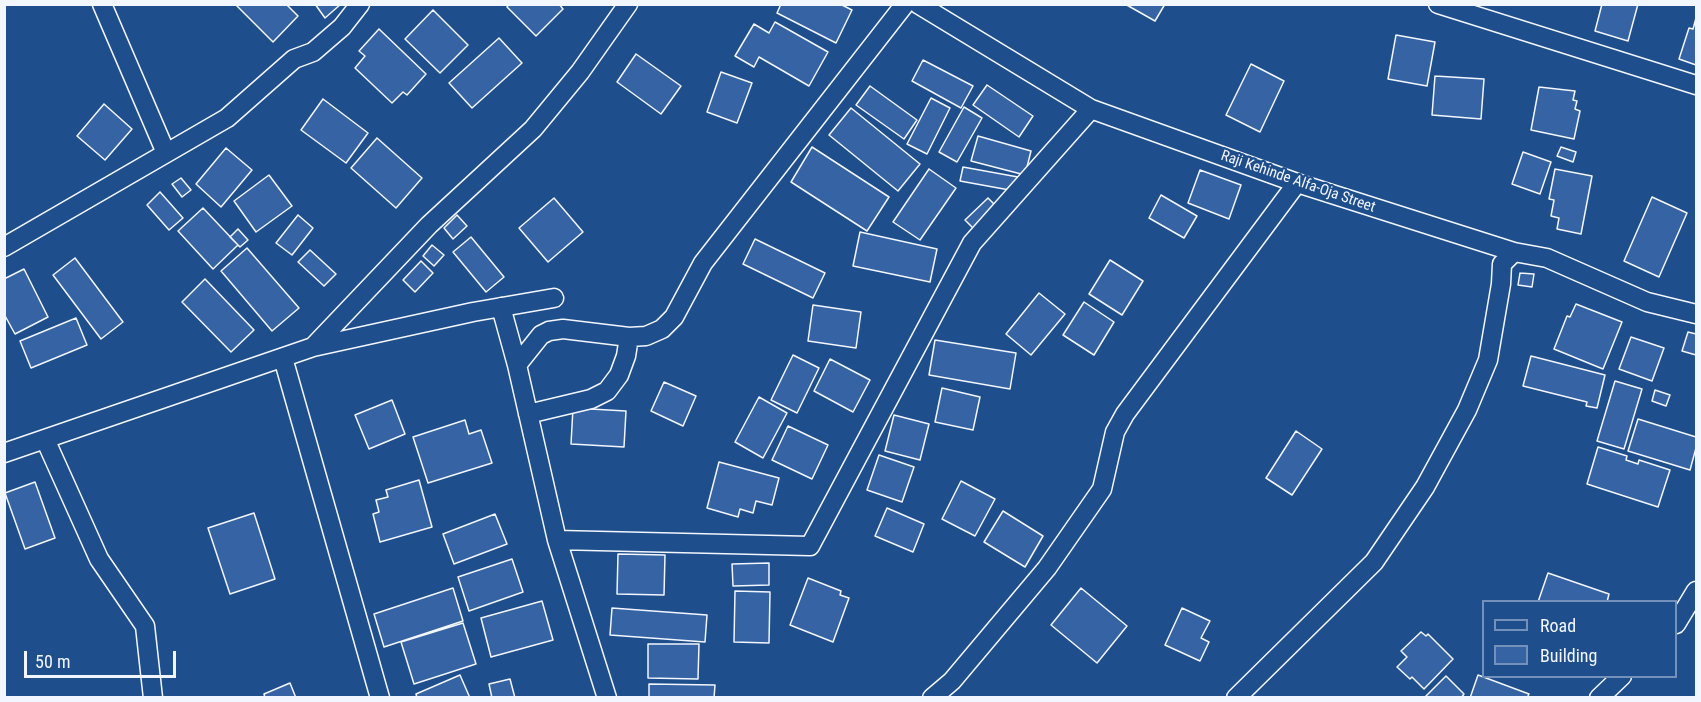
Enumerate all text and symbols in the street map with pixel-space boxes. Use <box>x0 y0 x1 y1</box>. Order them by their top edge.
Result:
street label: Raji Kehinde Alfa-Oja Street <box>1218 147 1378 217</box>
legend <box>1482 600 1677 678</box>
text: Road <box>1540 615 1576 636</box>
scale bar <box>27 639 178 677</box>
text: Building <box>1540 645 1597 666</box>
text: 50 m <box>35 651 70 672</box>

